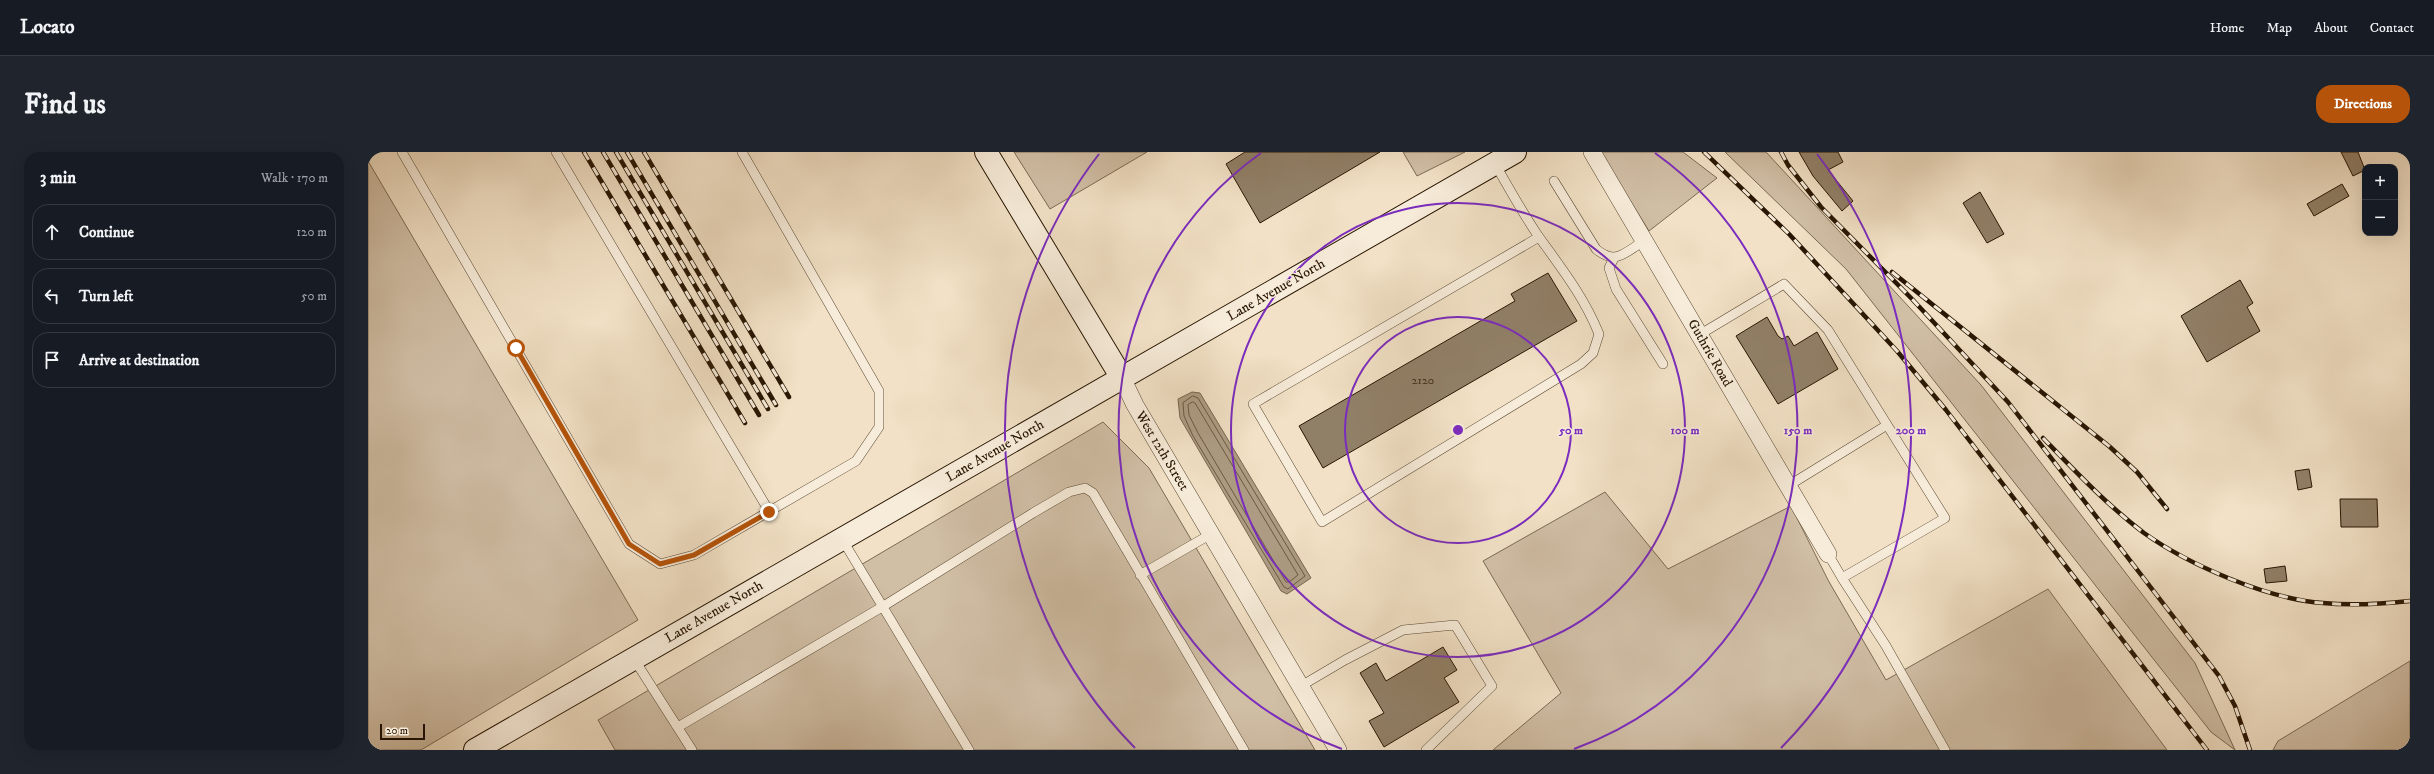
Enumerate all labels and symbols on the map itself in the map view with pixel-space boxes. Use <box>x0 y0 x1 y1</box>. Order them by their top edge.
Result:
street label: Lane Avenue North <box>1224 254 1329 325</box>
street label: Guthrie Road <box>1683 316 1737 390</box>
route start <box>507 339 525 357</box>
house number: 2120 <box>1412 373 1434 388</box>
street label: West 12th Street <box>1131 407 1193 495</box>
street label: Lane Avenue North <box>943 415 1048 486</box>
centre of rings <box>1451 423 1465 437</box>
text: 50 m <box>1558 423 1583 438</box>
text: 100 m <box>1671 423 1699 438</box>
text: 150 m <box>1784 423 1812 438</box>
text: 200 m <box>1896 423 1926 438</box>
route end <box>760 503 778 521</box>
street label: Lane Avenue North <box>662 576 767 647</box>
scale bar <box>380 722 425 741</box>

